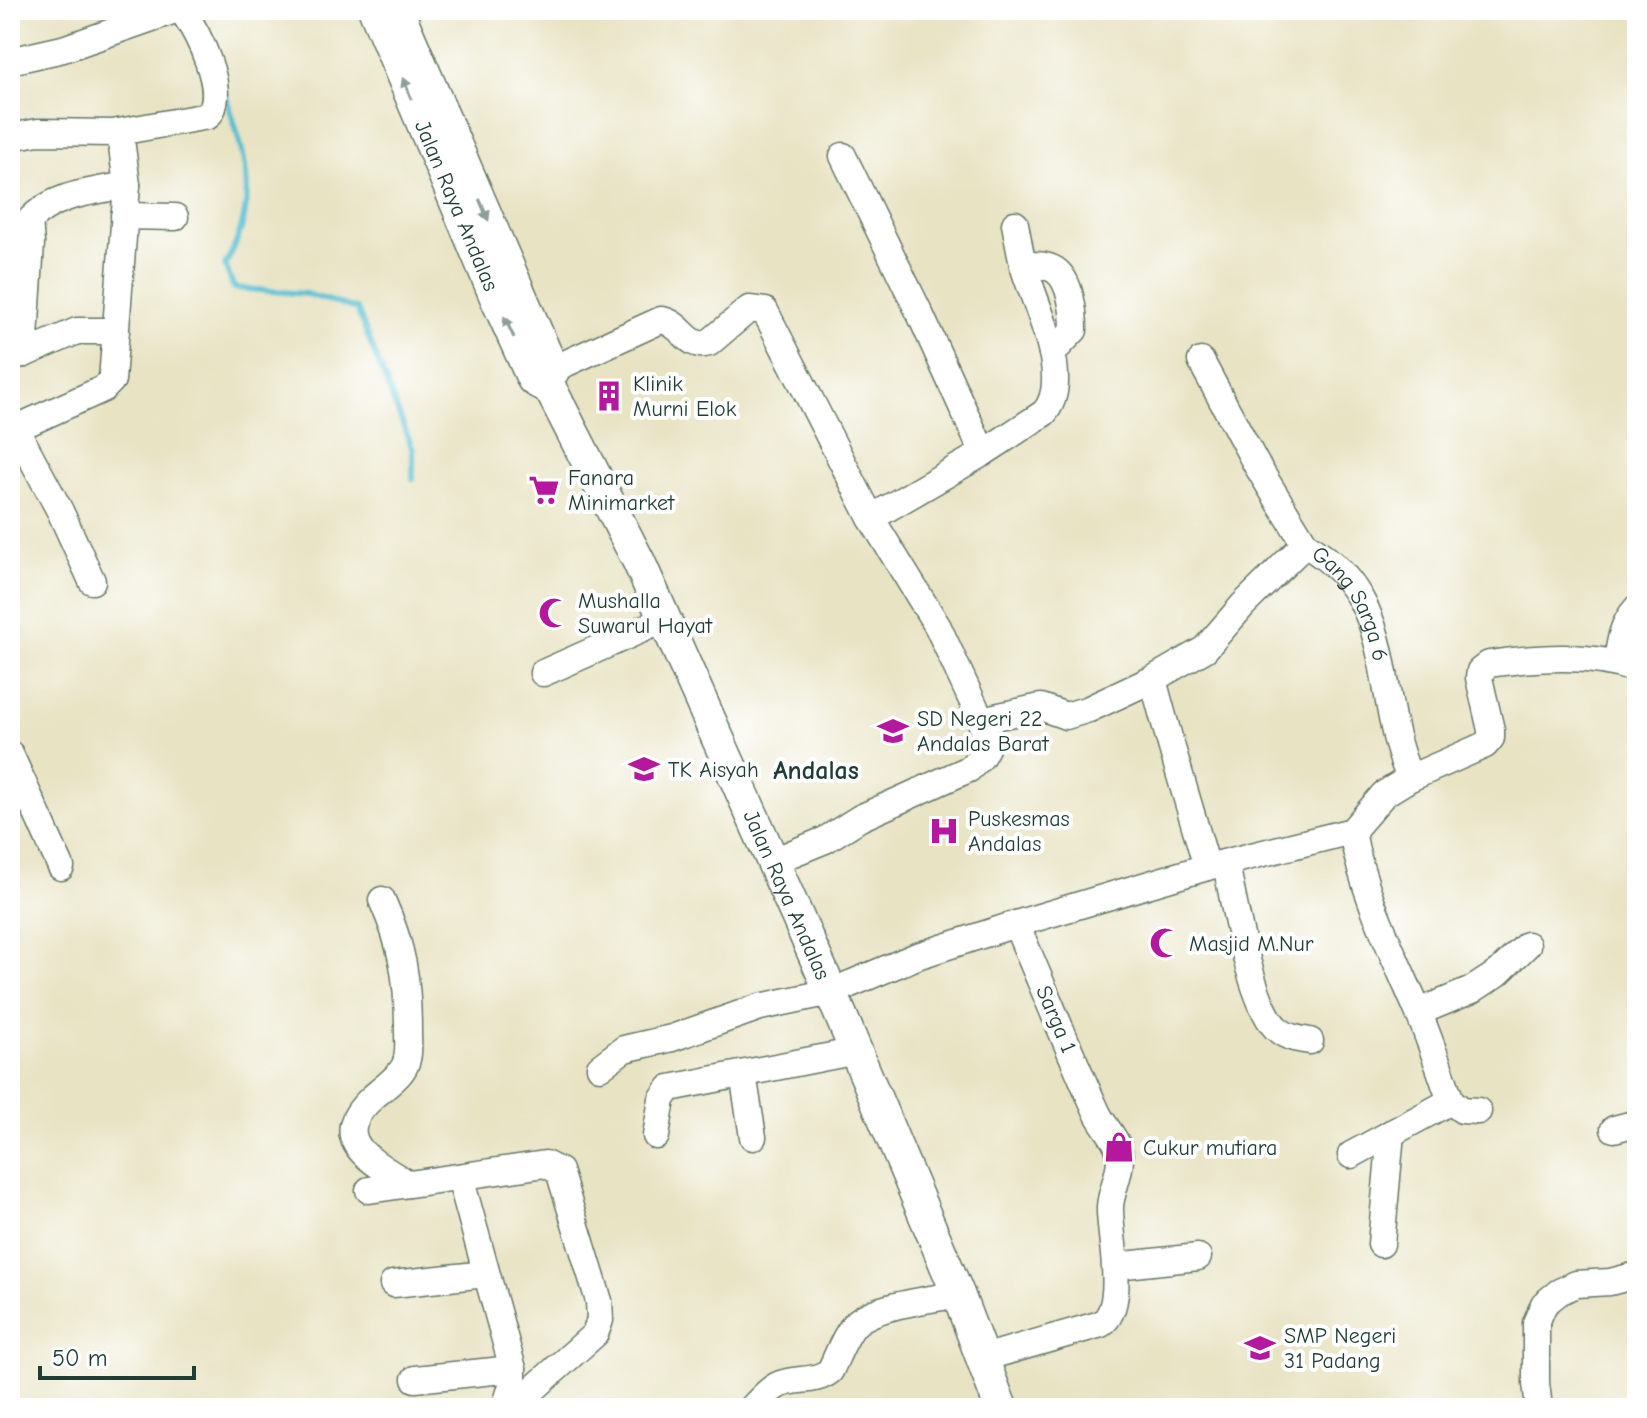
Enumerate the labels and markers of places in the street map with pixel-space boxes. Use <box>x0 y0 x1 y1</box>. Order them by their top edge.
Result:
place label: Klinik Murni Elok <box>633 371 737 422</box>
building icon: Klinik Murni Elok <box>592 379 626 413</box>
place label: Fanara Minimarket <box>568 465 675 516</box>
supermarket icon: Fanara Minimarket <box>527 473 561 507</box>
place label: Mushalla Suwarul Hayat <box>578 588 713 639</box>
mosque icon: Mushalla Suwarul Hayat <box>537 596 571 630</box>
place label: SD Negeri 22 Andalas Barat <box>917 706 1049 757</box>
school or university icon: SD Negeri 22 Andalas Barat <box>876 714 910 748</box>
school or university icon: TK Aisyah <box>627 752 661 786</box>
place label: TK Aisyah <box>668 757 759 783</box>
place label: Puskesmas Andalas <box>968 806 1070 857</box>
hospital icon: Puskesmas Andalas <box>927 814 961 848</box>
mosque icon: Masjid M.Nur <box>1148 926 1182 960</box>
place label: Masjid M.Nur <box>1189 931 1314 957</box>
shop icon: Cukur mutiara <box>1102 1130 1136 1164</box>
place label: Cukur mutiara <box>1143 1135 1277 1161</box>
place label: SMP Negeri 31 Padang <box>1284 1323 1396 1374</box>
school or university icon: SMP Negeri 31 Padang <box>1243 1331 1277 1365</box>

